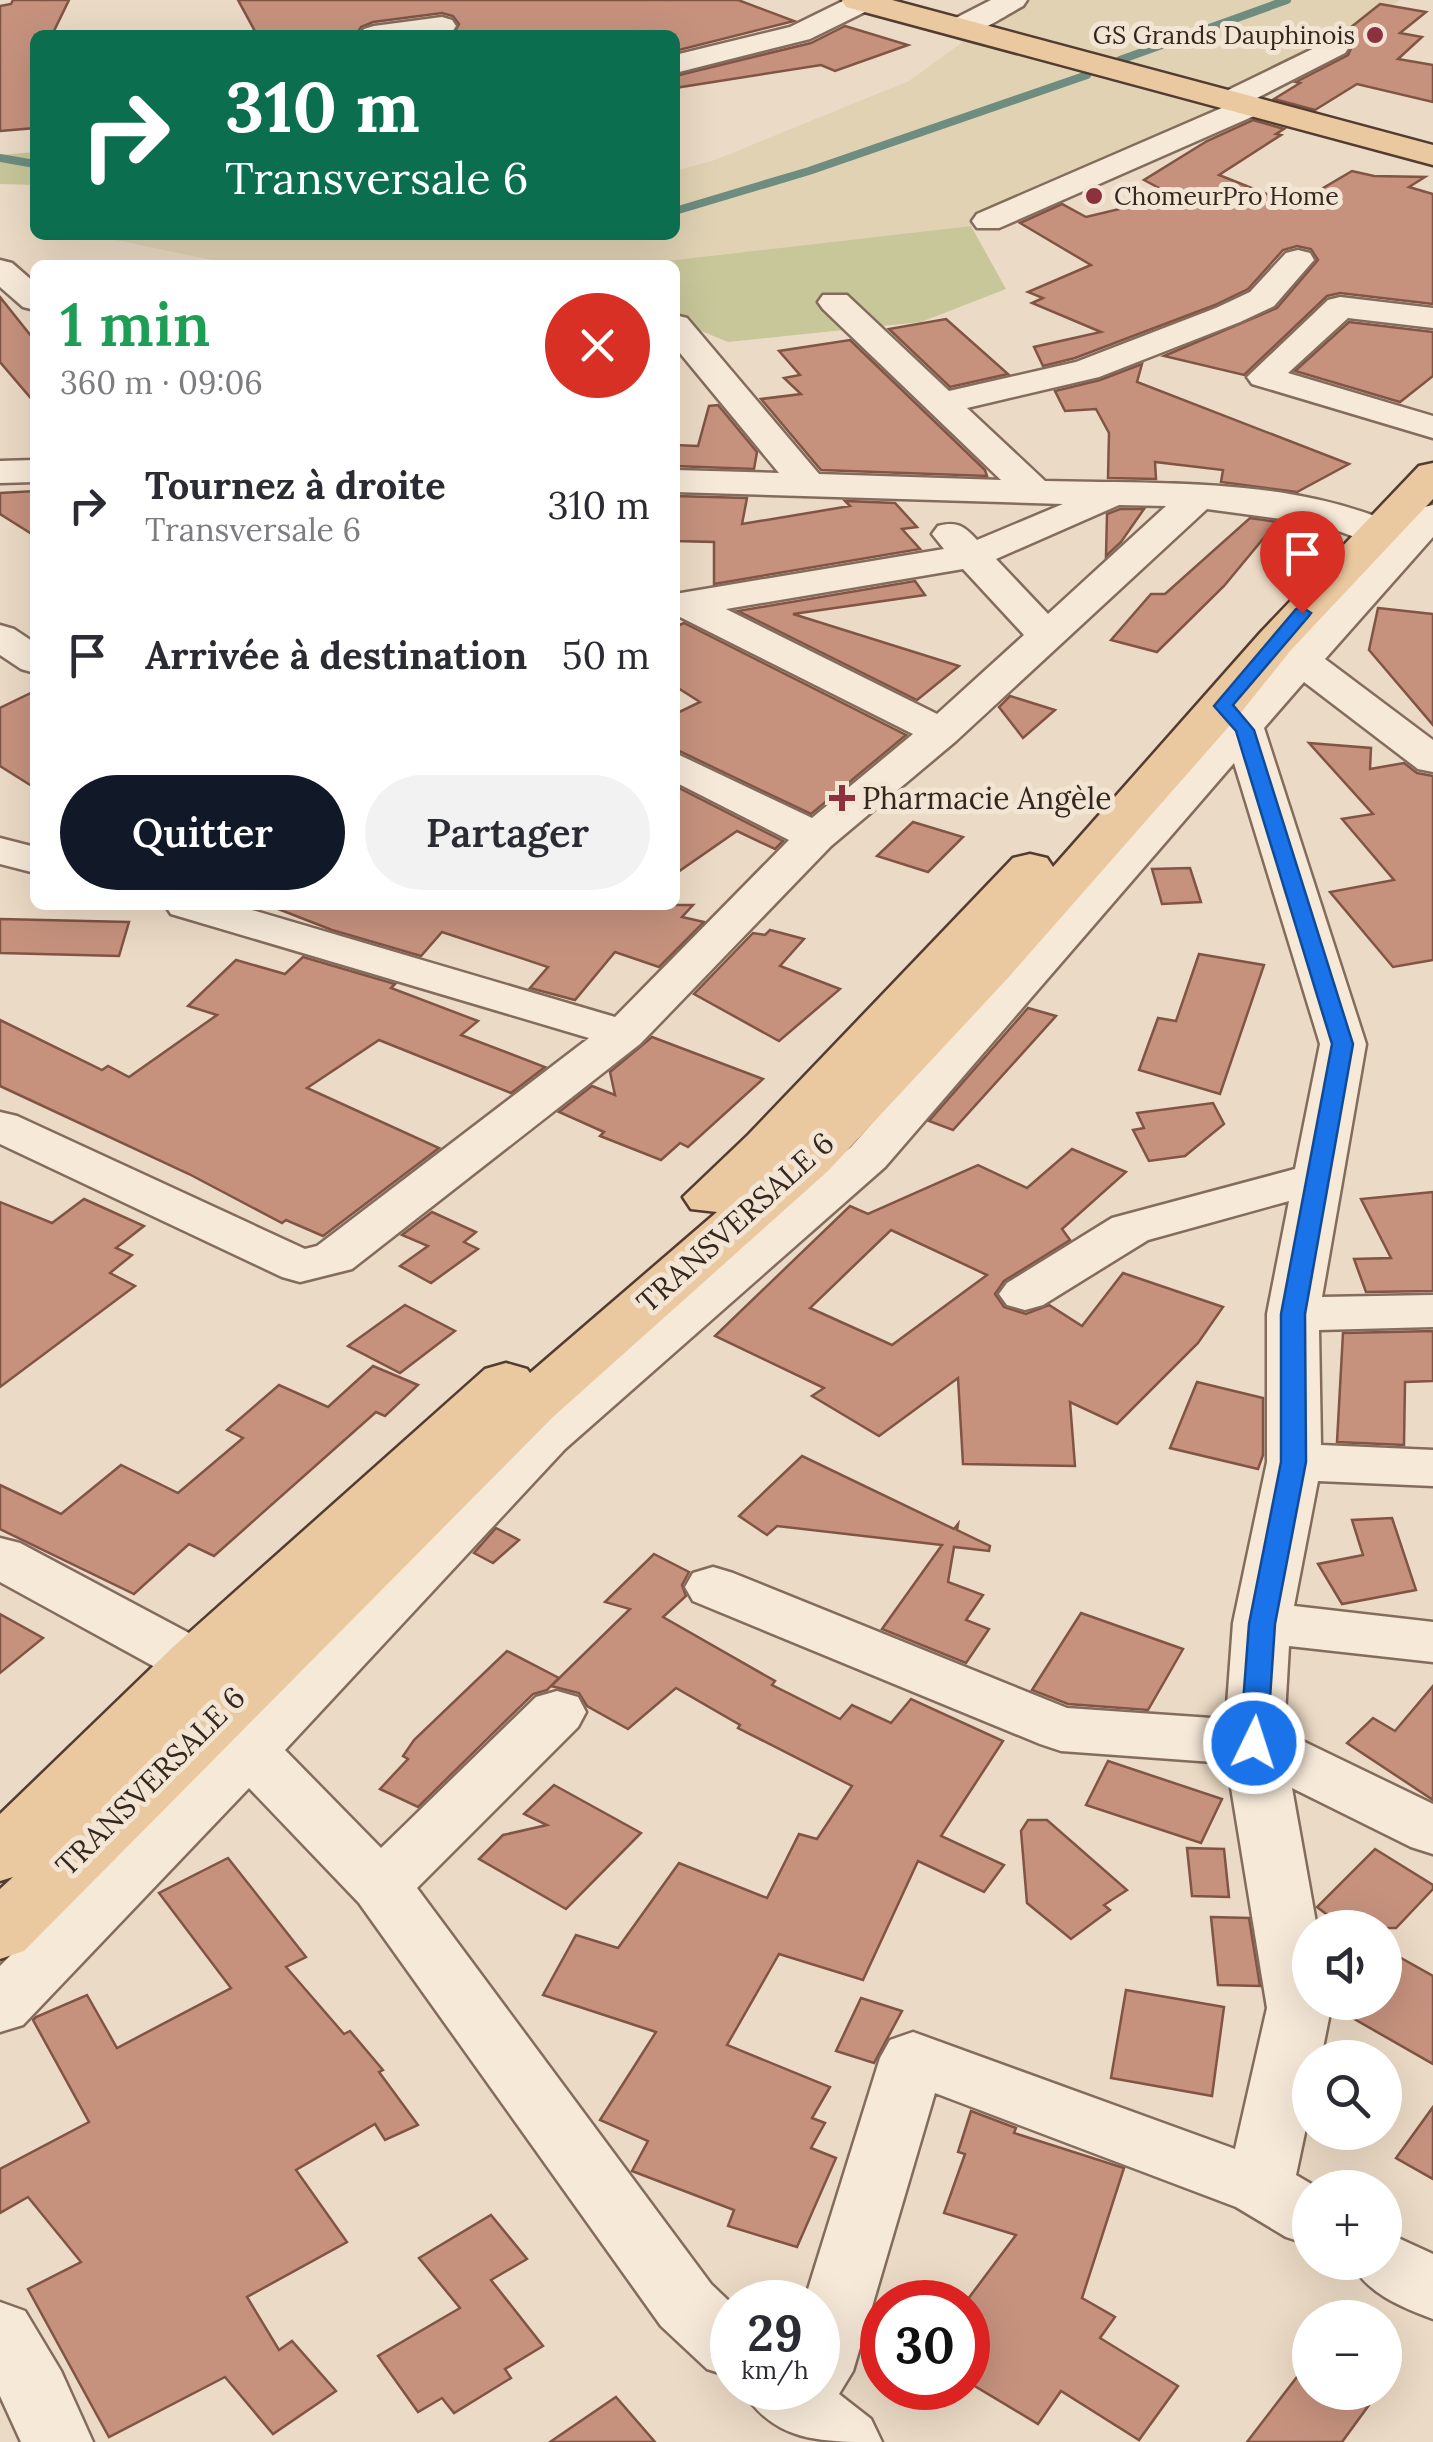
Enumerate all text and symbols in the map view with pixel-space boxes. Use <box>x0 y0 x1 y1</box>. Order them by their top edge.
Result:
place label: GS Grands Dauphinois <box>1093 19 1355 51</box>
marker: GS Grands Dauphinois <box>1364 24 1386 46</box>
text: 310 m <box>225 62 420 151</box>
icon: right <box>60 70 190 200</box>
text: Transversale 6 <box>225 149 529 206</box>
place label: ChomeurPro Home <box>1114 180 1339 212</box>
marker: ChomeurPro Home <box>1083 185 1105 207</box>
text: 1 min <box>60 286 210 362</box>
button: close <box>545 293 650 398</box>
text: 360 m · 09:06 <box>60 362 263 403</box>
text: Tournez à droite <box>145 461 446 509</box>
icon: right <box>60 478 115 533</box>
text: 310 m <box>547 481 650 529</box>
text: Transversale 6 <box>145 509 361 550</box>
pin <box>1260 511 1345 614</box>
icon: arrive <box>1275 526 1330 581</box>
icon: arrive <box>60 628 115 683</box>
text: Arrivée à destination <box>145 631 527 679</box>
text: 50 m <box>562 631 650 679</box>
button: Quitter <box>60 775 345 890</box>
button: Partager <box>365 775 650 890</box>
place label: Pharmacie Angèle <box>862 779 1111 818</box>
marker: Pharmacie Angèle <box>831 787 853 809</box>
street label: TRANSVERSALE 6 <box>629 1123 841 1321</box>
street label: TRANSVERSALE 6 <box>47 1678 253 1884</box>
position arrow <box>1202 1691 1306 1795</box>
map controls <box>1292 1910 1402 2410</box>
button: sound <box>1292 1910 1402 2020</box>
button: search <box>1292 2040 1402 2150</box>
button: + <box>1292 2170 1402 2280</box>
speed limit sign: 30 <box>860 2280 990 2410</box>
button: − <box>1292 2300 1402 2410</box>
text: 29 <box>747 2301 803 2365</box>
text: km/h <box>741 2354 809 2386</box>

